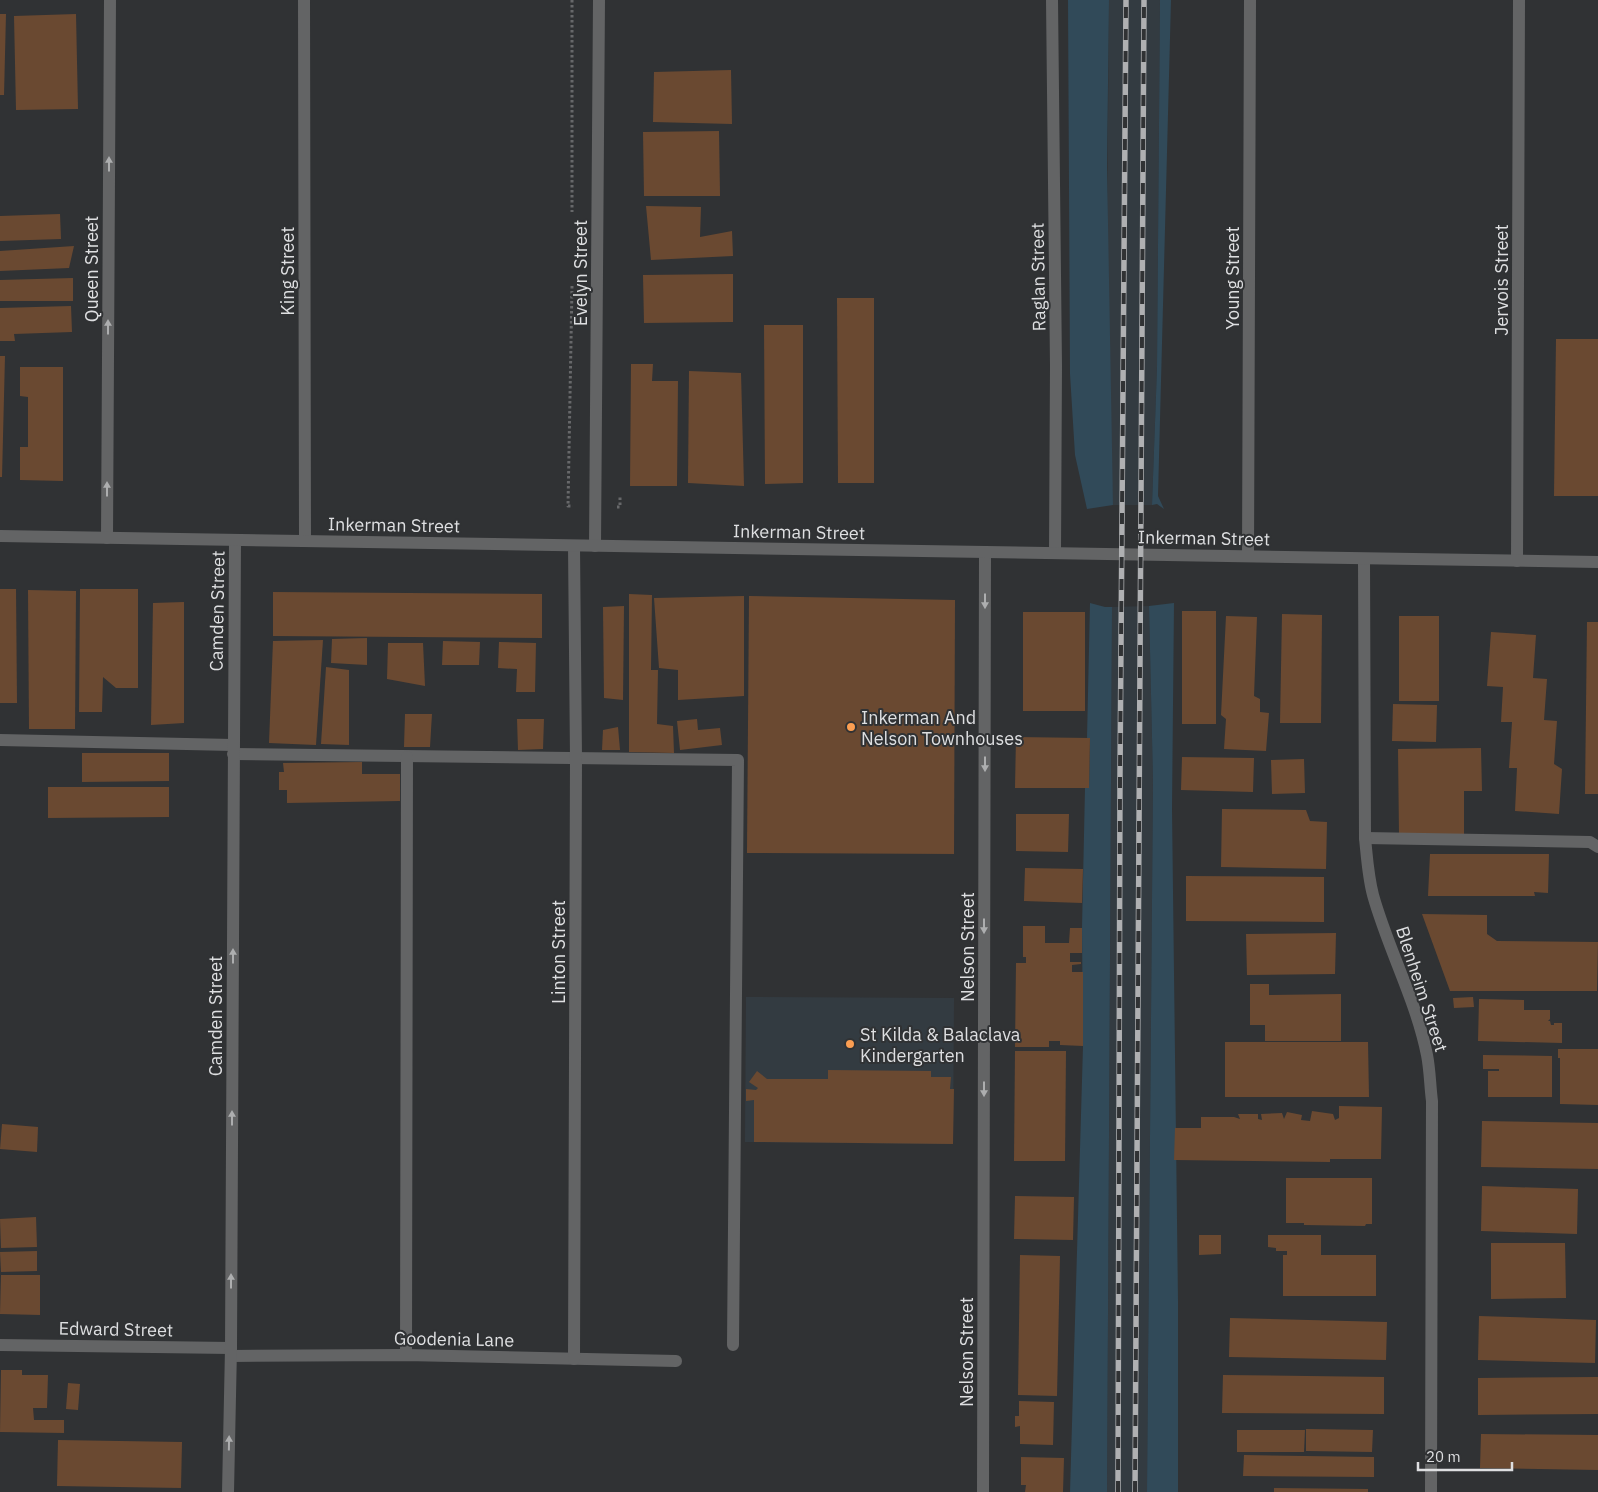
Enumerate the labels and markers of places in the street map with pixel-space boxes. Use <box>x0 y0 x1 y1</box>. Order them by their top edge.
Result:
place label: Inkerman And Nelson Townhouses <box>861 706 1023 750</box>
marker: Inkerman And Nelson Townhouses <box>845 721 857 733</box>
place label: St Kilda & Balaclava Kindergarten <box>860 1023 1021 1067</box>
marker: St Kilda & Balaclava Kindergarten <box>844 1038 856 1050</box>

